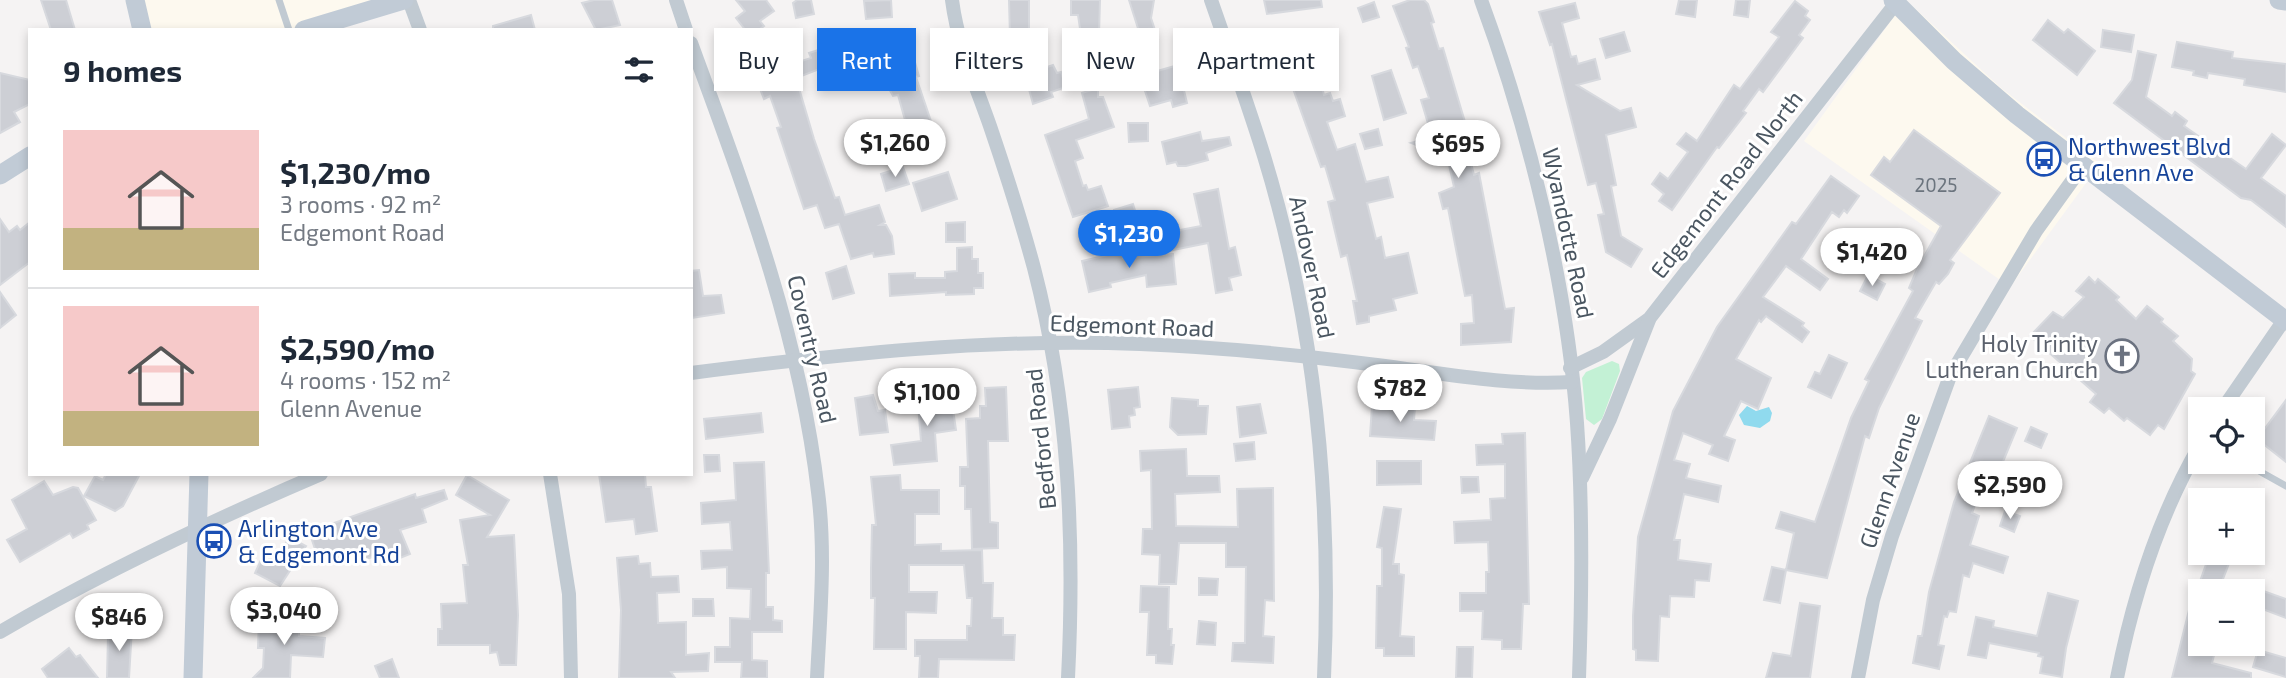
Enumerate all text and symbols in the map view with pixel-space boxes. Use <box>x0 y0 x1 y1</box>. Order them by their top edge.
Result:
chip: Buy <box>714 28 803 91</box>
chip: Rent <box>817 28 916 91</box>
chip: Filters <box>930 28 1048 91</box>
chip: New <box>1062 28 1159 91</box>
chip: Apartment <box>1173 28 1339 91</box>
icon: filters <box>620 51 658 89</box>
text: 9 homes <box>63 52 182 88</box>
street label: Edgemont Road North <box>1644 85 1808 283</box>
pin: $1,260 <box>838 120 952 179</box>
pin: $695 <box>1417 120 1499 180</box>
text: $1,260 <box>860 128 930 156</box>
text: $695 <box>1431 129 1485 157</box>
place label: Northwest Blvd & Glenn Ave <box>2068 132 2231 186</box>
bus stop icon: Northwest Blvd & Glenn Ave <box>2025 140 2063 178</box>
street label: Wyandotte Road <box>1537 145 1601 321</box>
text: $1,230/mo <box>280 154 431 190</box>
icon: home <box>119 158 203 242</box>
house number: 2025 <box>1915 173 1958 196</box>
text: 3 rooms · 92 m² <box>280 190 441 218</box>
street label: Andover Road <box>1284 193 1342 341</box>
pin: $1,230 <box>1072 210 1186 270</box>
text: Edgemont Road <box>280 218 445 246</box>
text: $1,230 <box>1094 219 1164 247</box>
pin: $1,420 <box>1815 229 1929 288</box>
text: $1,420 <box>1836 237 1908 265</box>
street label: Coventry Road <box>782 272 844 426</box>
street label: Edgemont Road <box>1049 308 1215 342</box>
place label: Holy Trinity Lutheran Church <box>1925 329 2098 383</box>
text: $2,590/mo <box>280 330 435 366</box>
icon: home <box>119 334 203 418</box>
church icon: Holy Trinity Lutheran Church <box>2103 337 2141 375</box>
pin: $782 <box>1359 364 1441 424</box>
text: 4 rooms · 152 m² <box>280 366 451 394</box>
street label: Bedford Road <box>1019 367 1061 511</box>
pin: $1,100 <box>870 368 984 428</box>
text: $782 <box>1373 373 1427 401</box>
text: $1,100 <box>894 377 960 405</box>
text: Glenn Avenue <box>280 394 422 422</box>
map controls <box>2188 397 2265 656</box>
button: locate <box>2188 397 2265 474</box>
street label: Glenn Avenue <box>1853 408 1925 552</box>
pin: $2,590 <box>1953 462 2067 521</box>
text: $2,590 <box>1973 470 2047 498</box>
button: + <box>2188 488 2265 565</box>
place label: Arlington Ave & Edgemont Rd <box>238 514 400 568</box>
bus stop icon: Arlington Ave & Edgemont Rd <box>195 522 233 560</box>
button: − <box>2188 579 2265 656</box>
pin: $3,040 <box>227 588 341 647</box>
pin: $846 <box>78 594 160 653</box>
text: $3,040 <box>246 596 322 624</box>
text: $846 <box>91 602 147 630</box>

